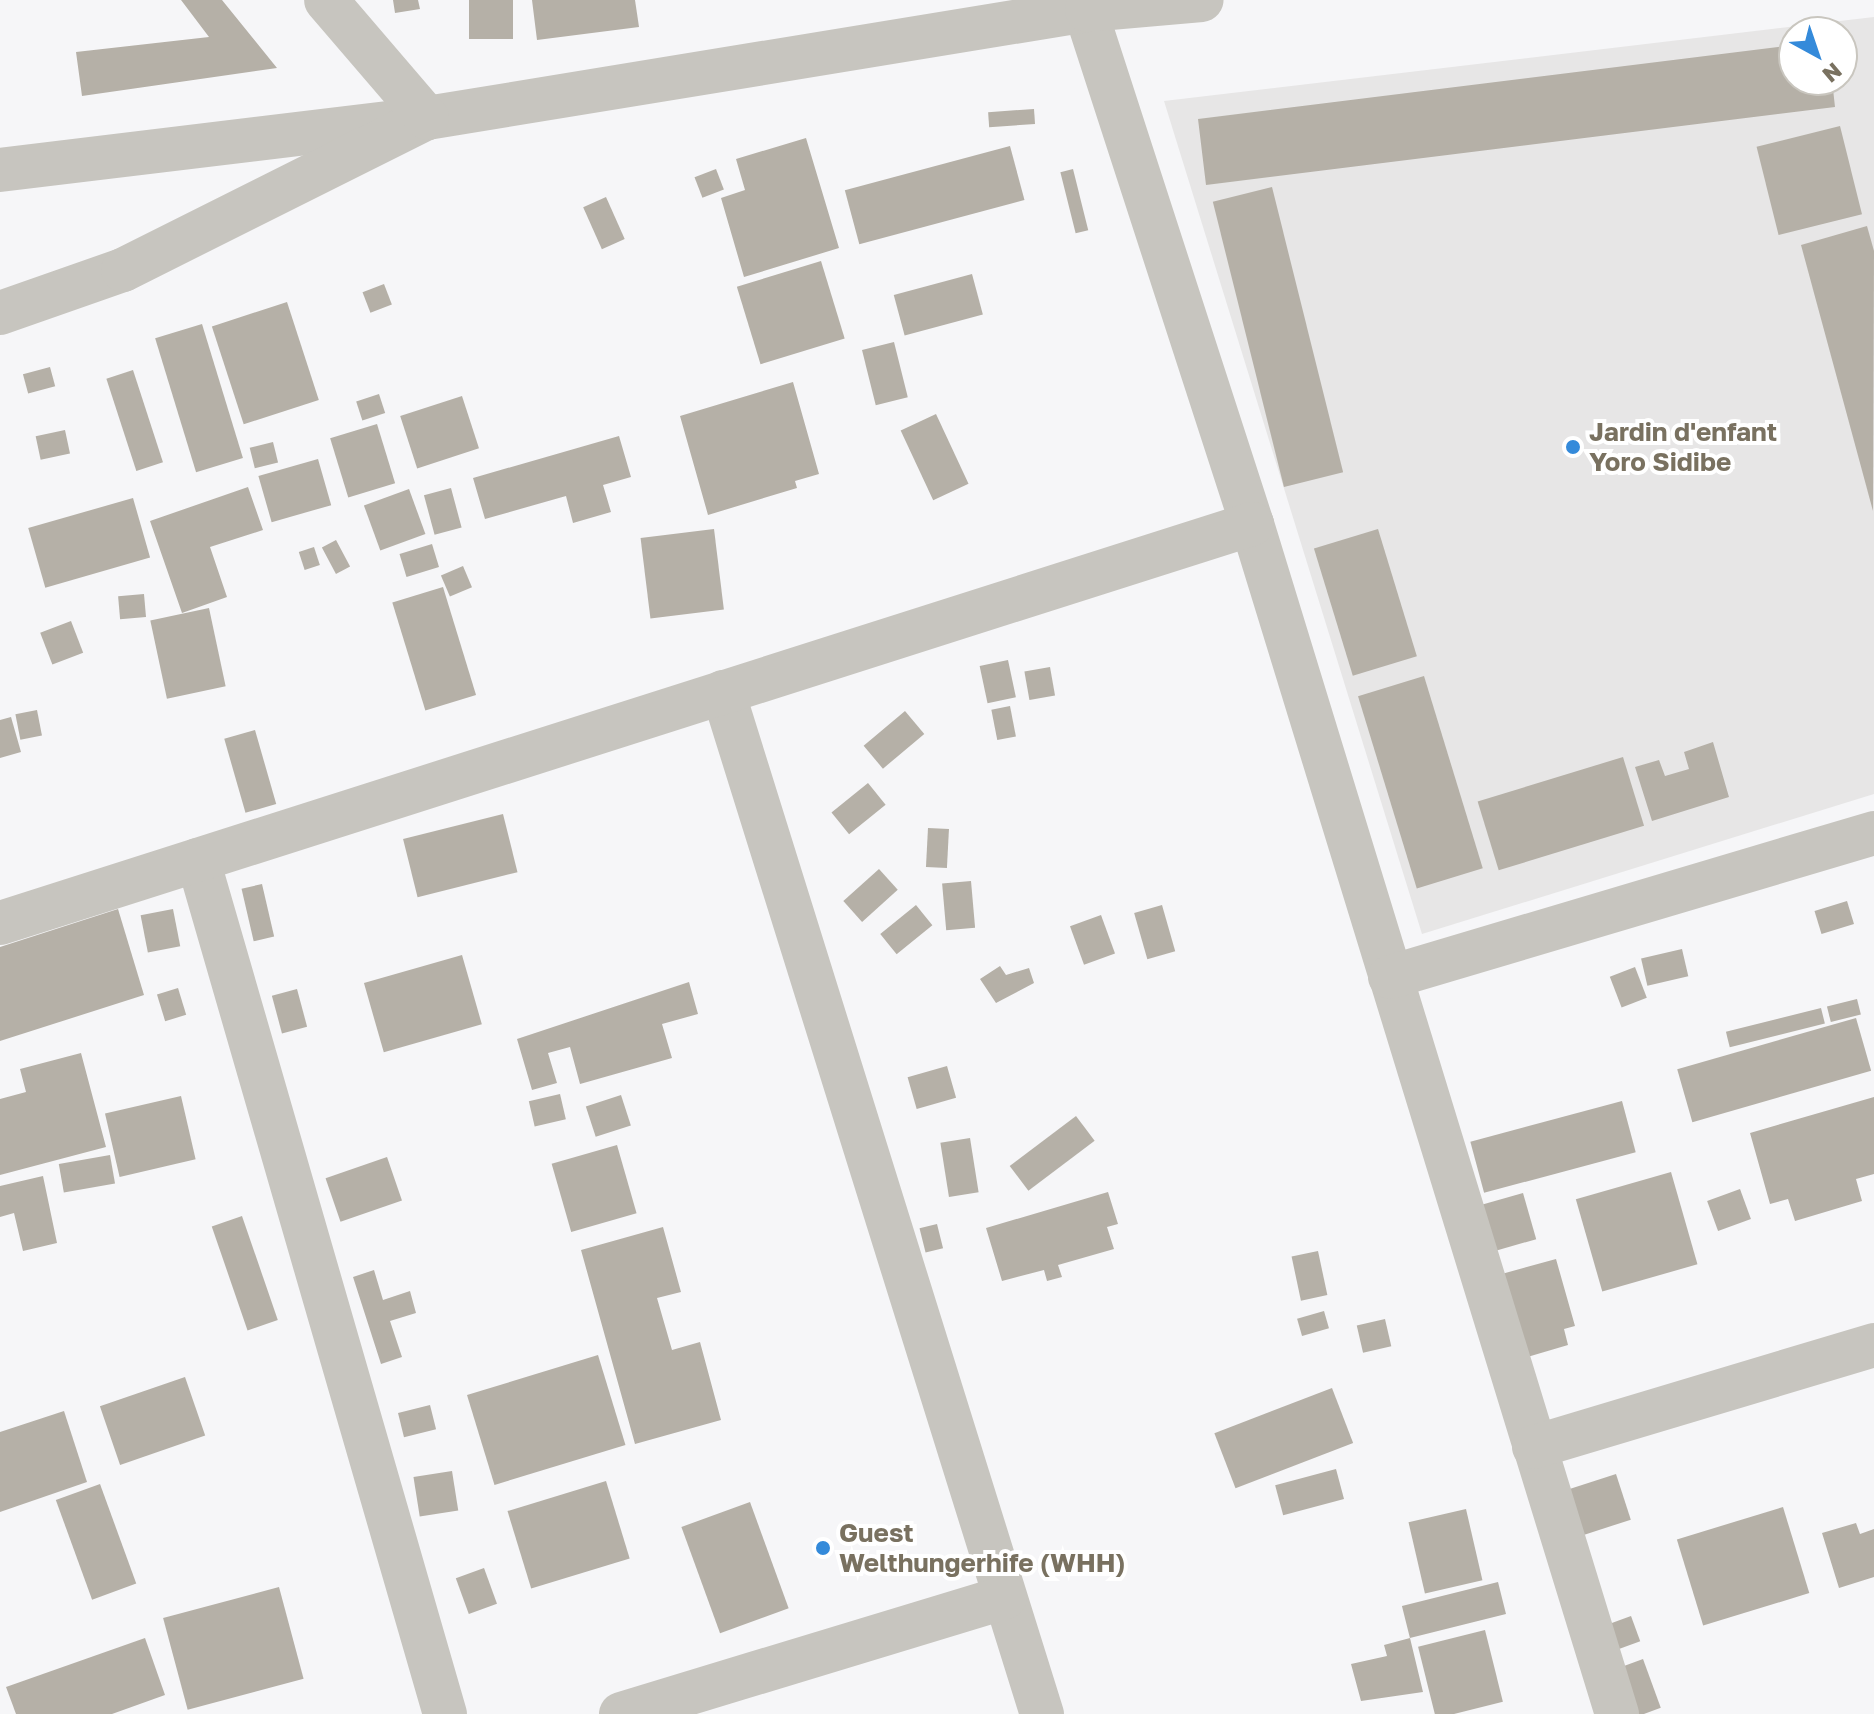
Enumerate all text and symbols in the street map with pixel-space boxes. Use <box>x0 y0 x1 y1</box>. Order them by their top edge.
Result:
north arrow <box>1778 16 1858 96</box>
text: N <box>1817 58 1848 89</box>
place label: Jardin d'enfant Yoro Sidibe <box>1589 416 1777 478</box>
marker: Jardin d'enfant Yoro Sidibe <box>1564 438 1582 456</box>
place label: Guest Welthungerhife (WHH) <box>839 1517 1125 1578</box>
marker: Guest Welthungerhife (WHH) <box>814 1539 832 1557</box>

